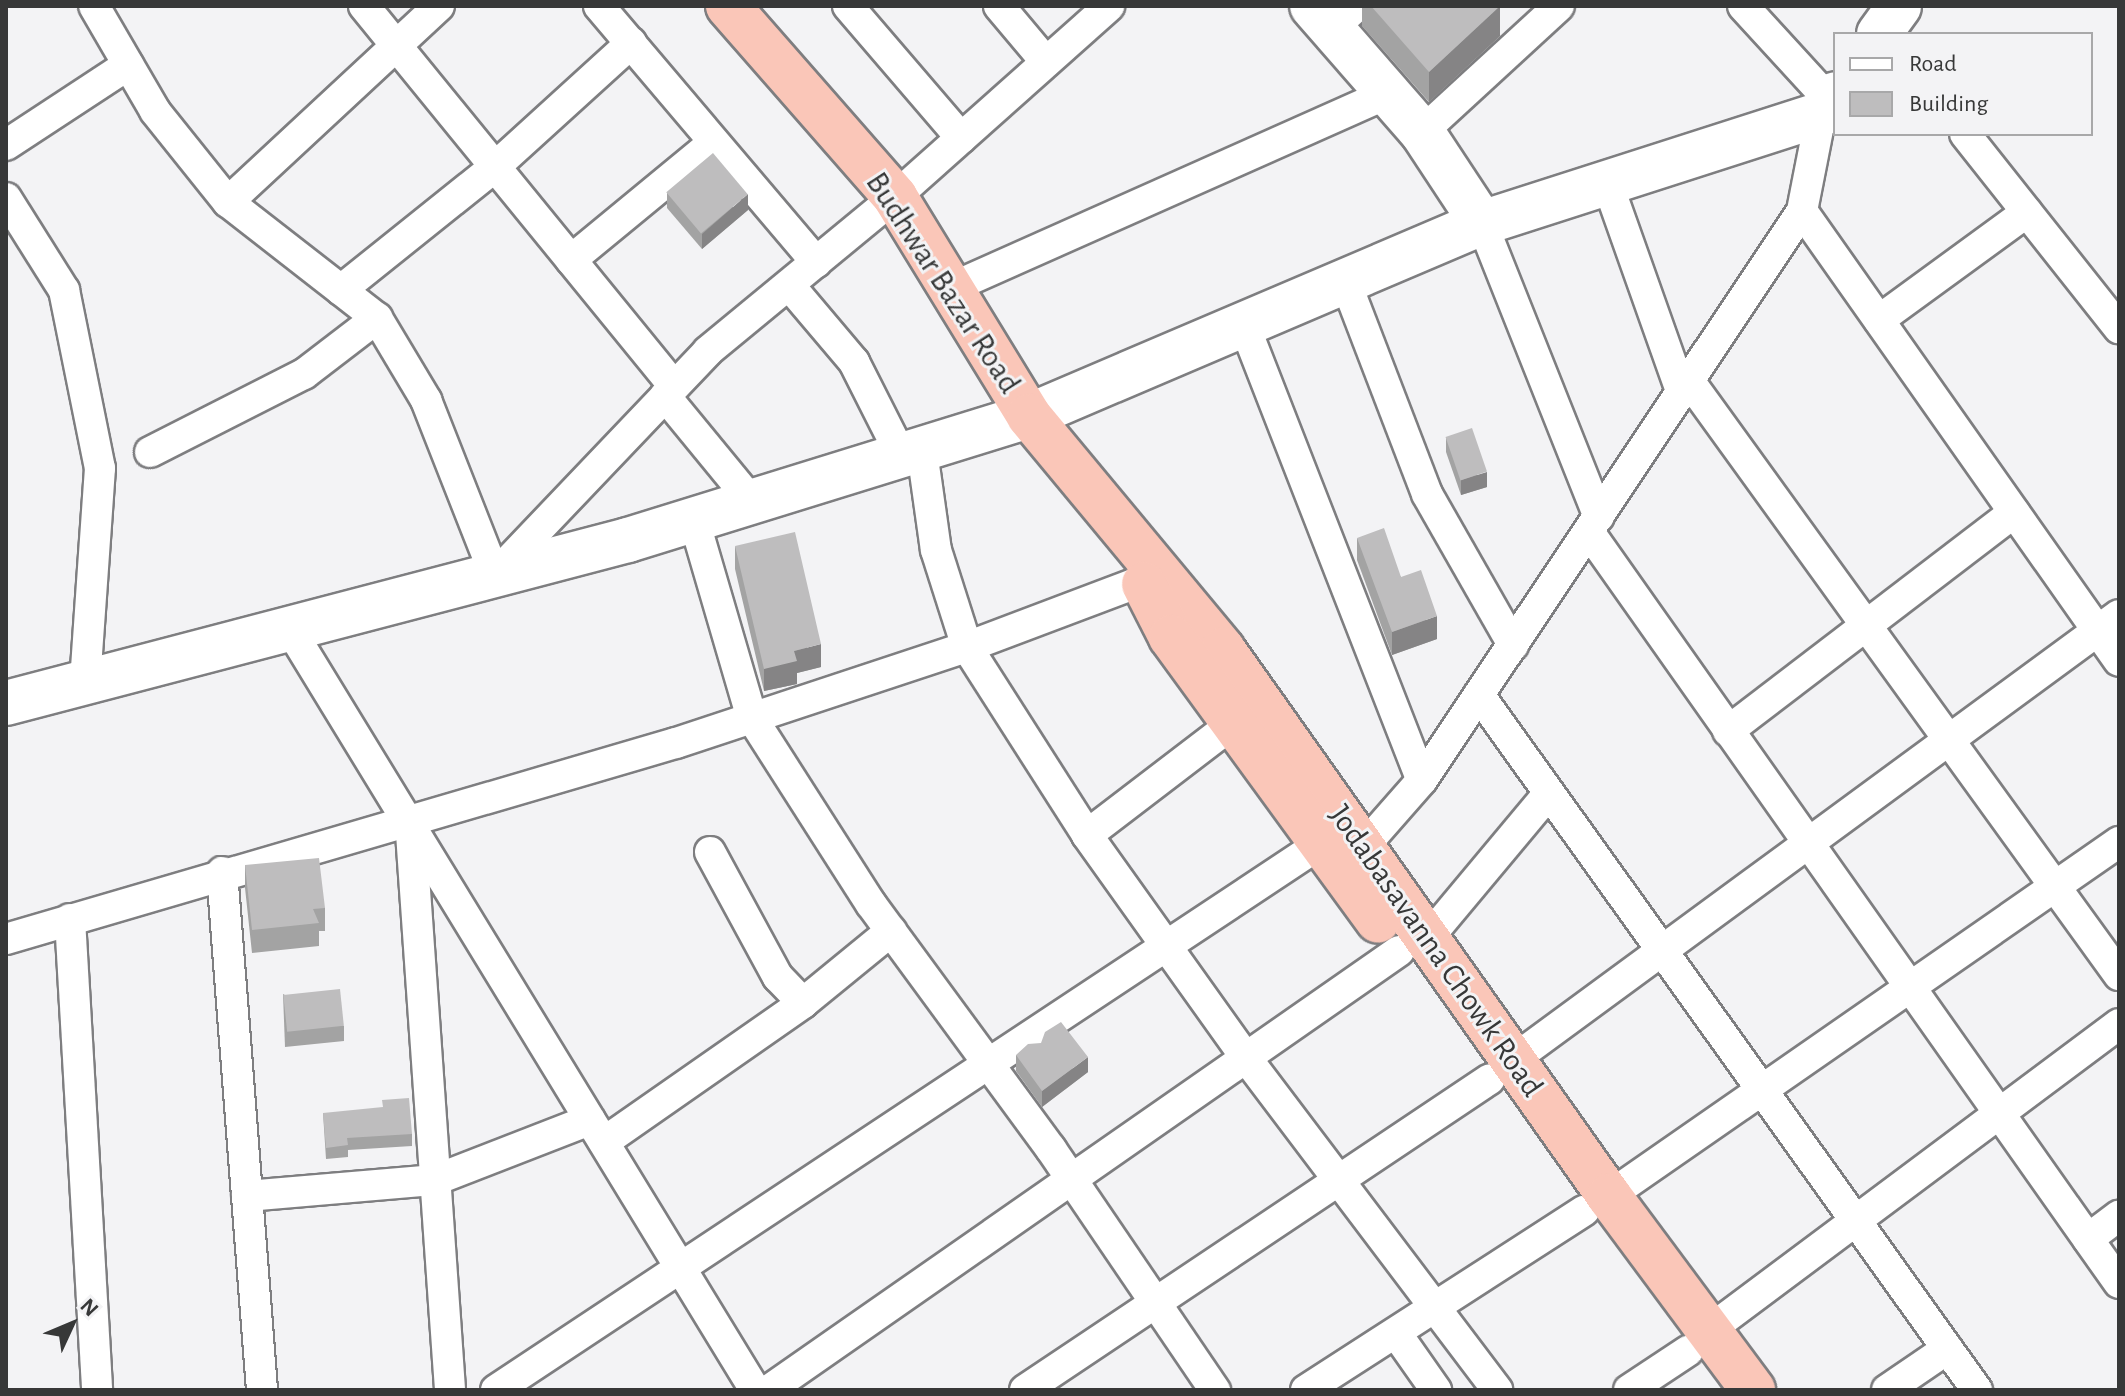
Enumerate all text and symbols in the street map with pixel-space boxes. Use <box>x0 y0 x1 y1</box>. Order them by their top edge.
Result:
legend <box>1833 32 2093 136</box>
text: Road <box>1909 52 1957 76</box>
text: Building <box>1909 92 1988 116</box>
street label: Budhwar Bazar Road <box>857 165 1029 401</box>
street label: Jodabasavanna Chowk Road <box>1321 798 1551 1104</box>
north arrow <box>32 1284 112 1364</box>
text: N <box>76 1294 102 1320</box>

